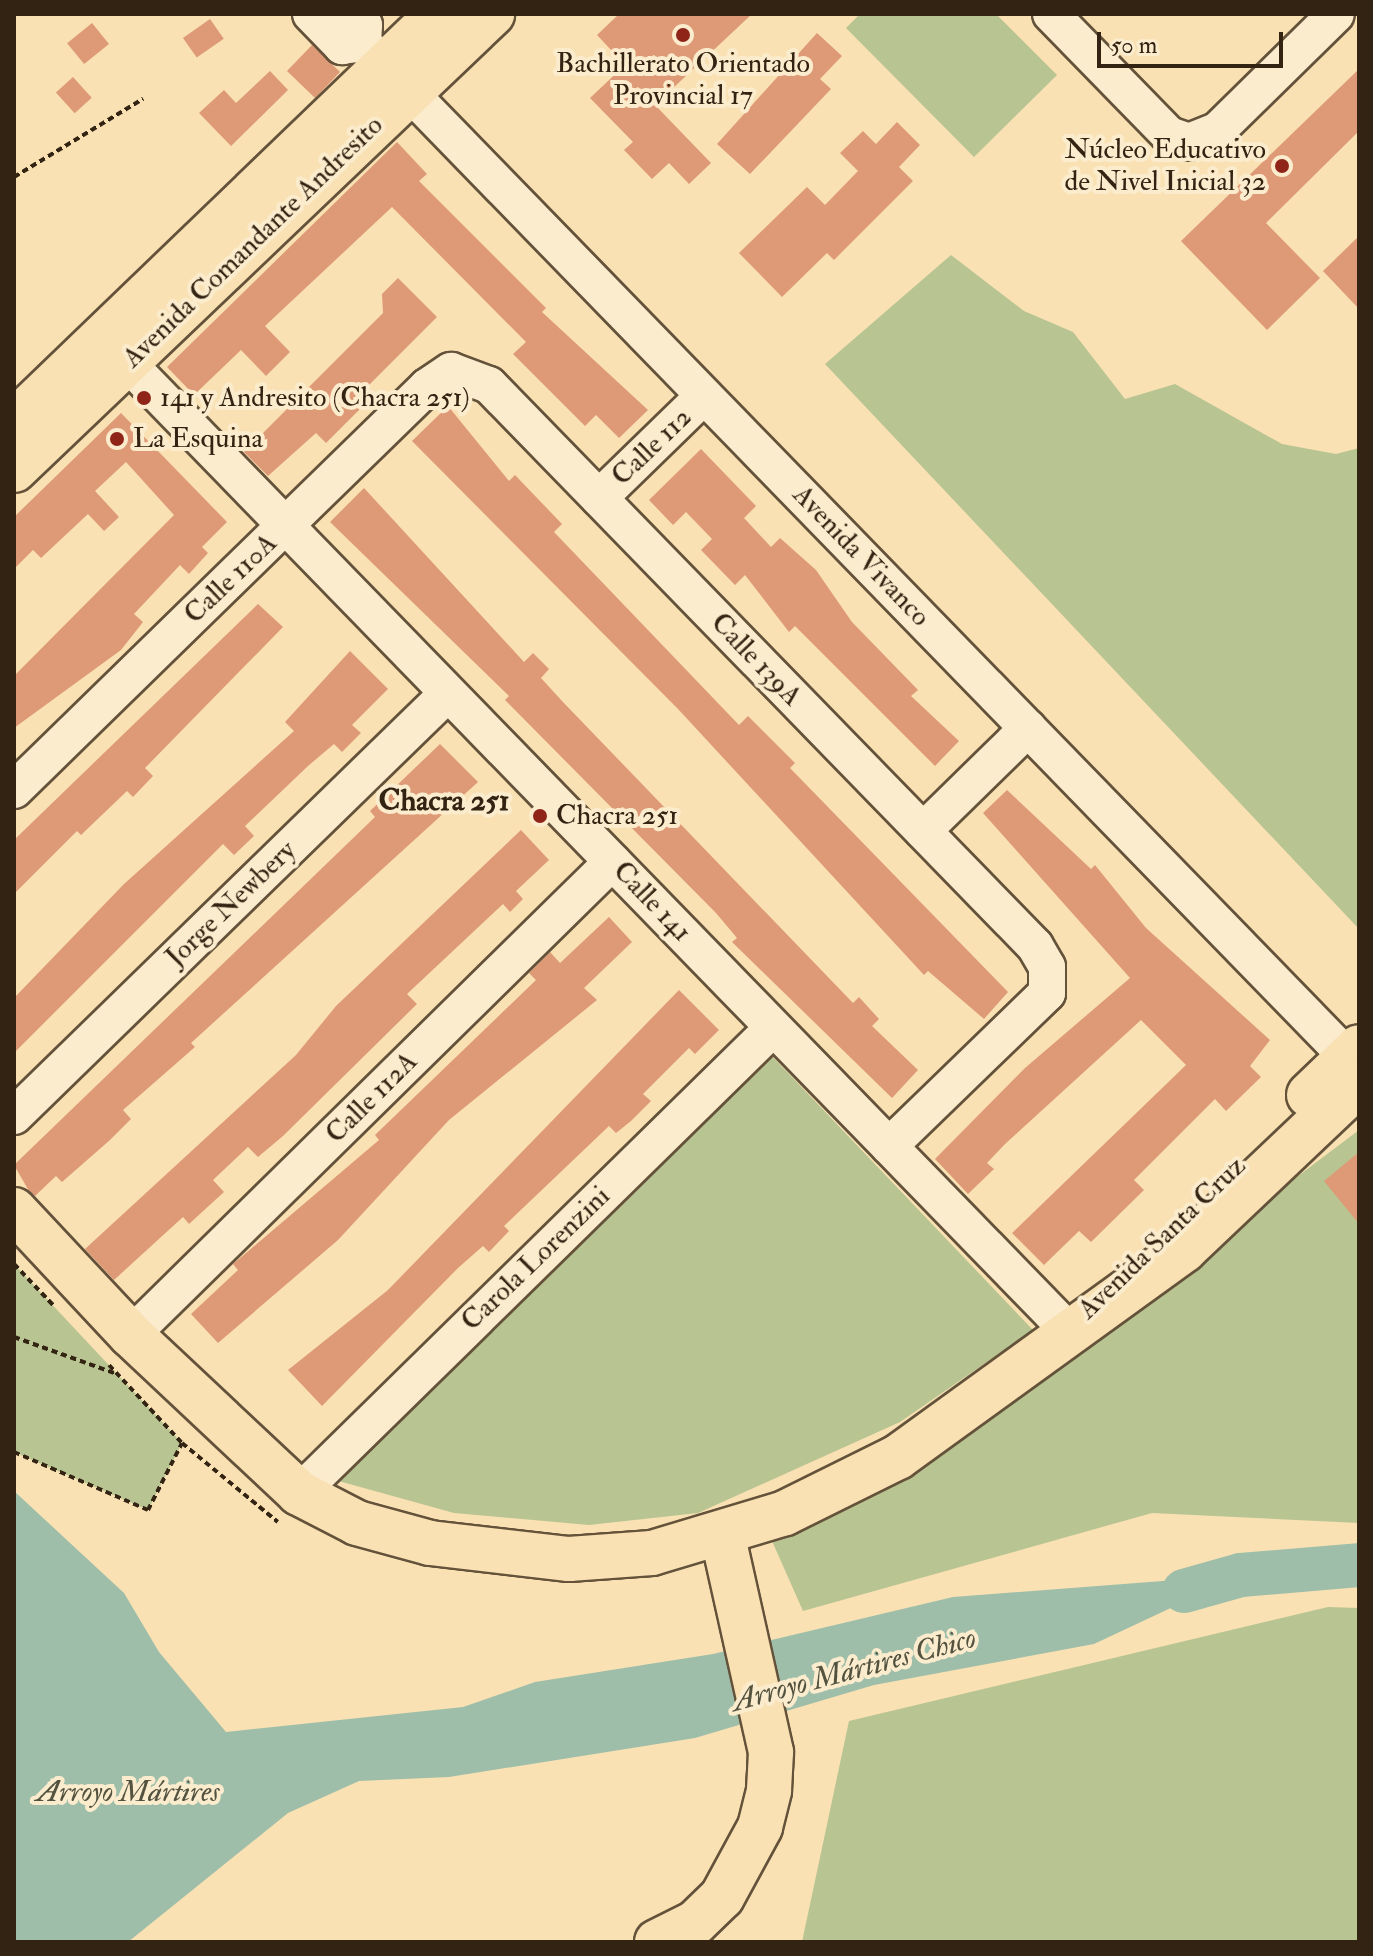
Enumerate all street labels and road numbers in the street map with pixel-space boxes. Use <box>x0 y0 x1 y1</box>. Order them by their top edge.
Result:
street label: Avenida Comandante Andresito <box>116 109 390 375</box>
street label: Calle 112 <box>605 401 699 493</box>
street label: Avenida Vivanco <box>785 478 937 634</box>
street label: Calle 110A <box>178 527 284 631</box>
street label: Calle 139A <box>703 606 809 714</box>
street label: Jorge Newbery <box>159 834 303 974</box>
street label: Calle 141 <box>606 855 698 949</box>
street label: Calle 112A <box>319 1045 425 1151</box>
street label: Avenida Santa Cruz <box>1071 1149 1253 1327</box>
street label: Carola Lorenzini <box>455 1180 617 1338</box>

